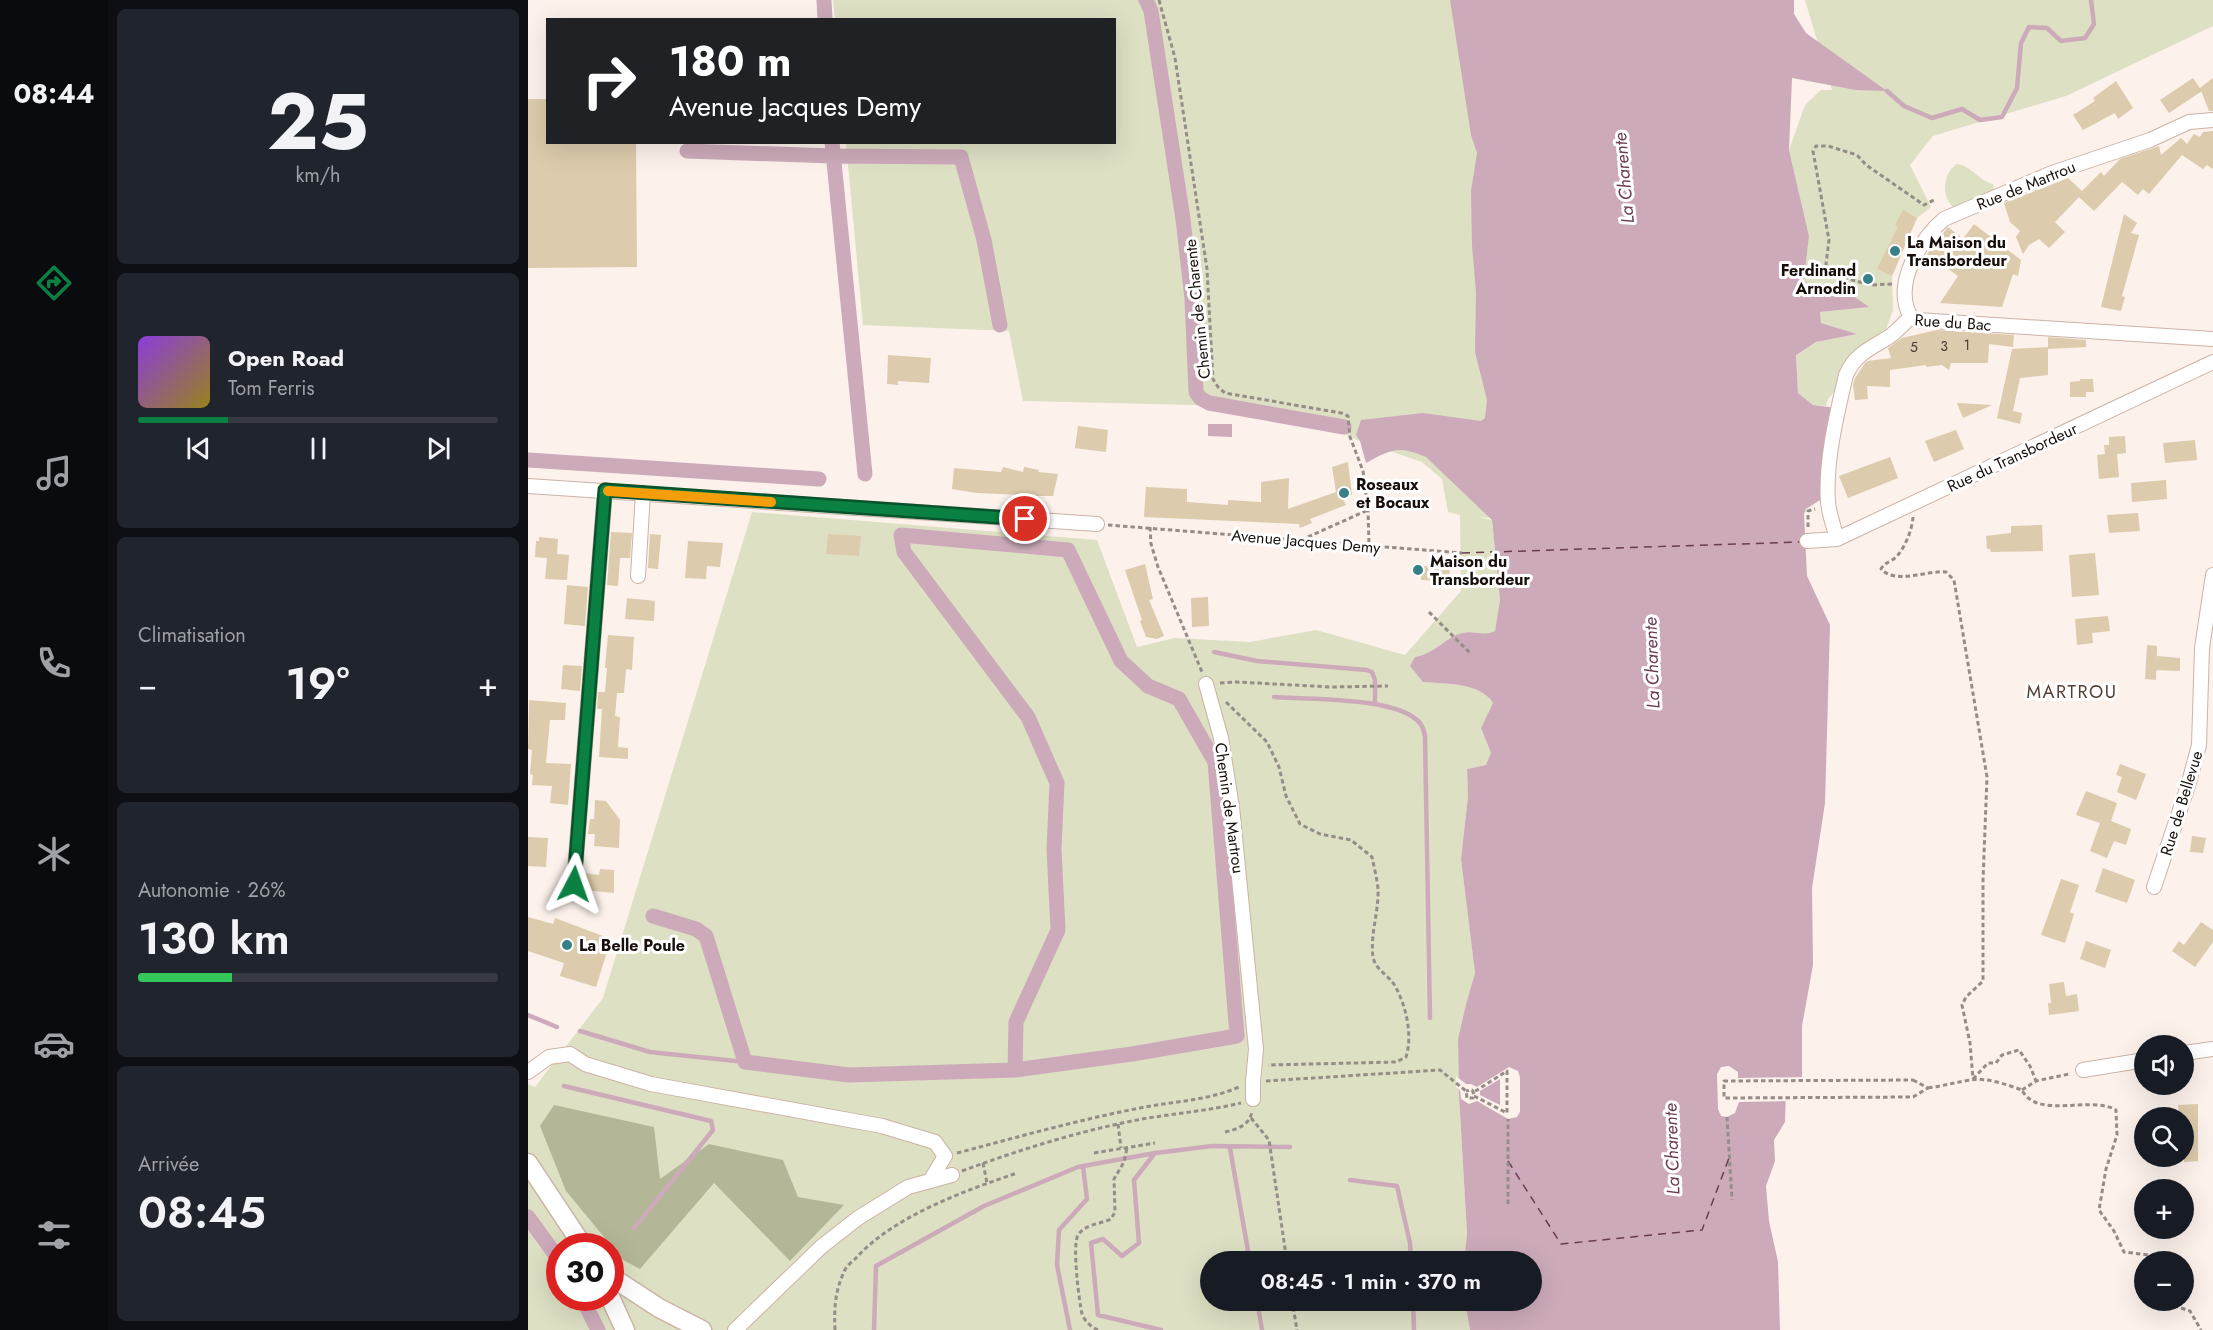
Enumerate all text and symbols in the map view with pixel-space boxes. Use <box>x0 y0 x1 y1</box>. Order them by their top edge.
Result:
text: 180 m <box>669 31 792 92</box>
icon: right <box>570 42 648 120</box>
text: 25 <box>267 66 369 178</box>
text: 08:44 <box>13 74 95 113</box>
text: Avenue Jacques Demy <box>669 87 921 126</box>
water label: La Charente <box>1607 131 1641 225</box>
street label: Rue de Martrou <box>1973 155 2079 216</box>
text: km/h <box>295 161 341 190</box>
place label: La Maison du Transbordeur <box>1907 231 2008 272</box>
street label: Chemin de Charente <box>1179 238 1216 380</box>
marker: La Maison du Transbordeur <box>1888 244 1902 258</box>
place label: Ferdinand Arnodin <box>1781 259 1856 300</box>
icon: directions <box>33 262 75 304</box>
marker: Ferdinand Arnodin <box>1861 272 1875 286</box>
street label: Rue du Bac <box>1914 308 1992 337</box>
house number: 1 <box>1964 335 1970 355</box>
house number: 3 <box>1940 336 1948 356</box>
house number: 5 <box>1910 337 1918 357</box>
text: Open Road <box>228 342 344 374</box>
text: Tom Ferris <box>228 374 315 403</box>
street label: Rue du Transbordeur <box>1943 417 2082 498</box>
icon: previous <box>182 432 215 465</box>
icon: pause <box>302 432 335 465</box>
icon: next <box>422 432 455 465</box>
icon: music <box>33 452 75 494</box>
place label: Roseaux et Bocaux <box>1356 473 1430 514</box>
marker: Roseaux et Bocaux <box>1337 486 1351 500</box>
pin <box>999 493 1050 544</box>
icon: arrive <box>1008 502 1041 535</box>
street label: Avenue Jacques Demy <box>1231 524 1382 560</box>
place label: Maison du Transbordeur <box>1430 550 1531 591</box>
marker: Maison du Transbordeur <box>1411 563 1425 577</box>
water label: La Charente <box>1637 617 1667 709</box>
text: Climatisation <box>138 621 246 650</box>
icon: phone <box>33 642 75 684</box>
text: 19° <box>286 651 350 716</box>
text: − <box>138 661 157 708</box>
text: + <box>478 661 498 708</box>
district label: MARTROU <box>2027 679 2117 705</box>
street label: Chemin de Martrou <box>1209 741 1250 875</box>
street label: Rue de Bellevue <box>2155 748 2208 859</box>
icon: climate <box>33 833 75 875</box>
position arrow <box>542 852 606 916</box>
text: Autonomie · 26% <box>138 876 285 905</box>
text: 130 km <box>138 906 290 971</box>
place label: La Belle Poule <box>579 934 685 957</box>
marker: La Belle Poule <box>560 938 574 952</box>
icon: car <box>33 1023 75 1065</box>
map controls <box>2134 1035 2194 1311</box>
button: sound <box>2134 1035 2194 1095</box>
water label: La Charente <box>1657 1103 1687 1195</box>
button: search <box>2134 1107 2194 1167</box>
text: Arrivée <box>138 1150 199 1179</box>
button: + <box>2134 1179 2194 1239</box>
text: 08:45 <box>138 1180 266 1245</box>
icon: filters <box>33 1214 75 1256</box>
speed limit sign: 30 <box>546 1233 624 1311</box>
button: − <box>2134 1251 2194 1311</box>
text: 08:45 · 1 min · 370 m <box>1261 1265 1481 1297</box>

